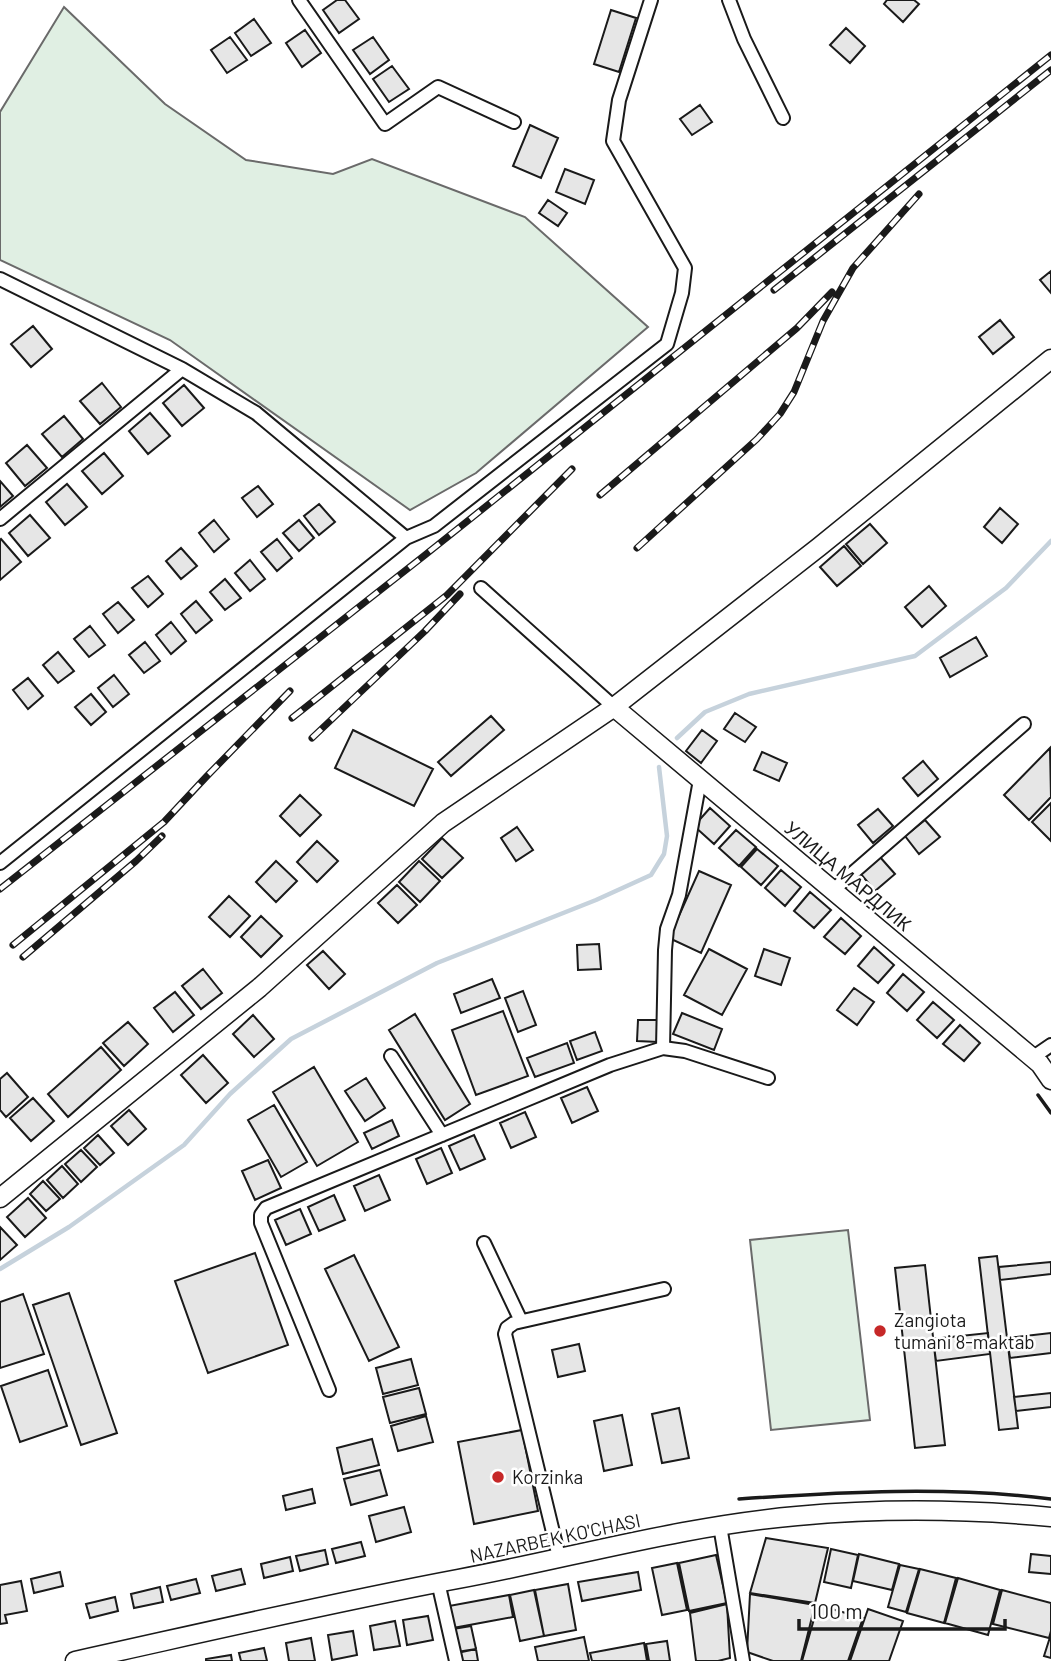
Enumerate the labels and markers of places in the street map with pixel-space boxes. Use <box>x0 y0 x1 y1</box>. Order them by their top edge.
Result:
place label: Zangiota tumani 8-maktab <box>894 1308 1035 1353</box>
marker: Zangiota tumani 8-maktab <box>872 1323 888 1339</box>
place label: Korzinka <box>512 1465 583 1488</box>
marker: Korzinka <box>490 1469 506 1485</box>

